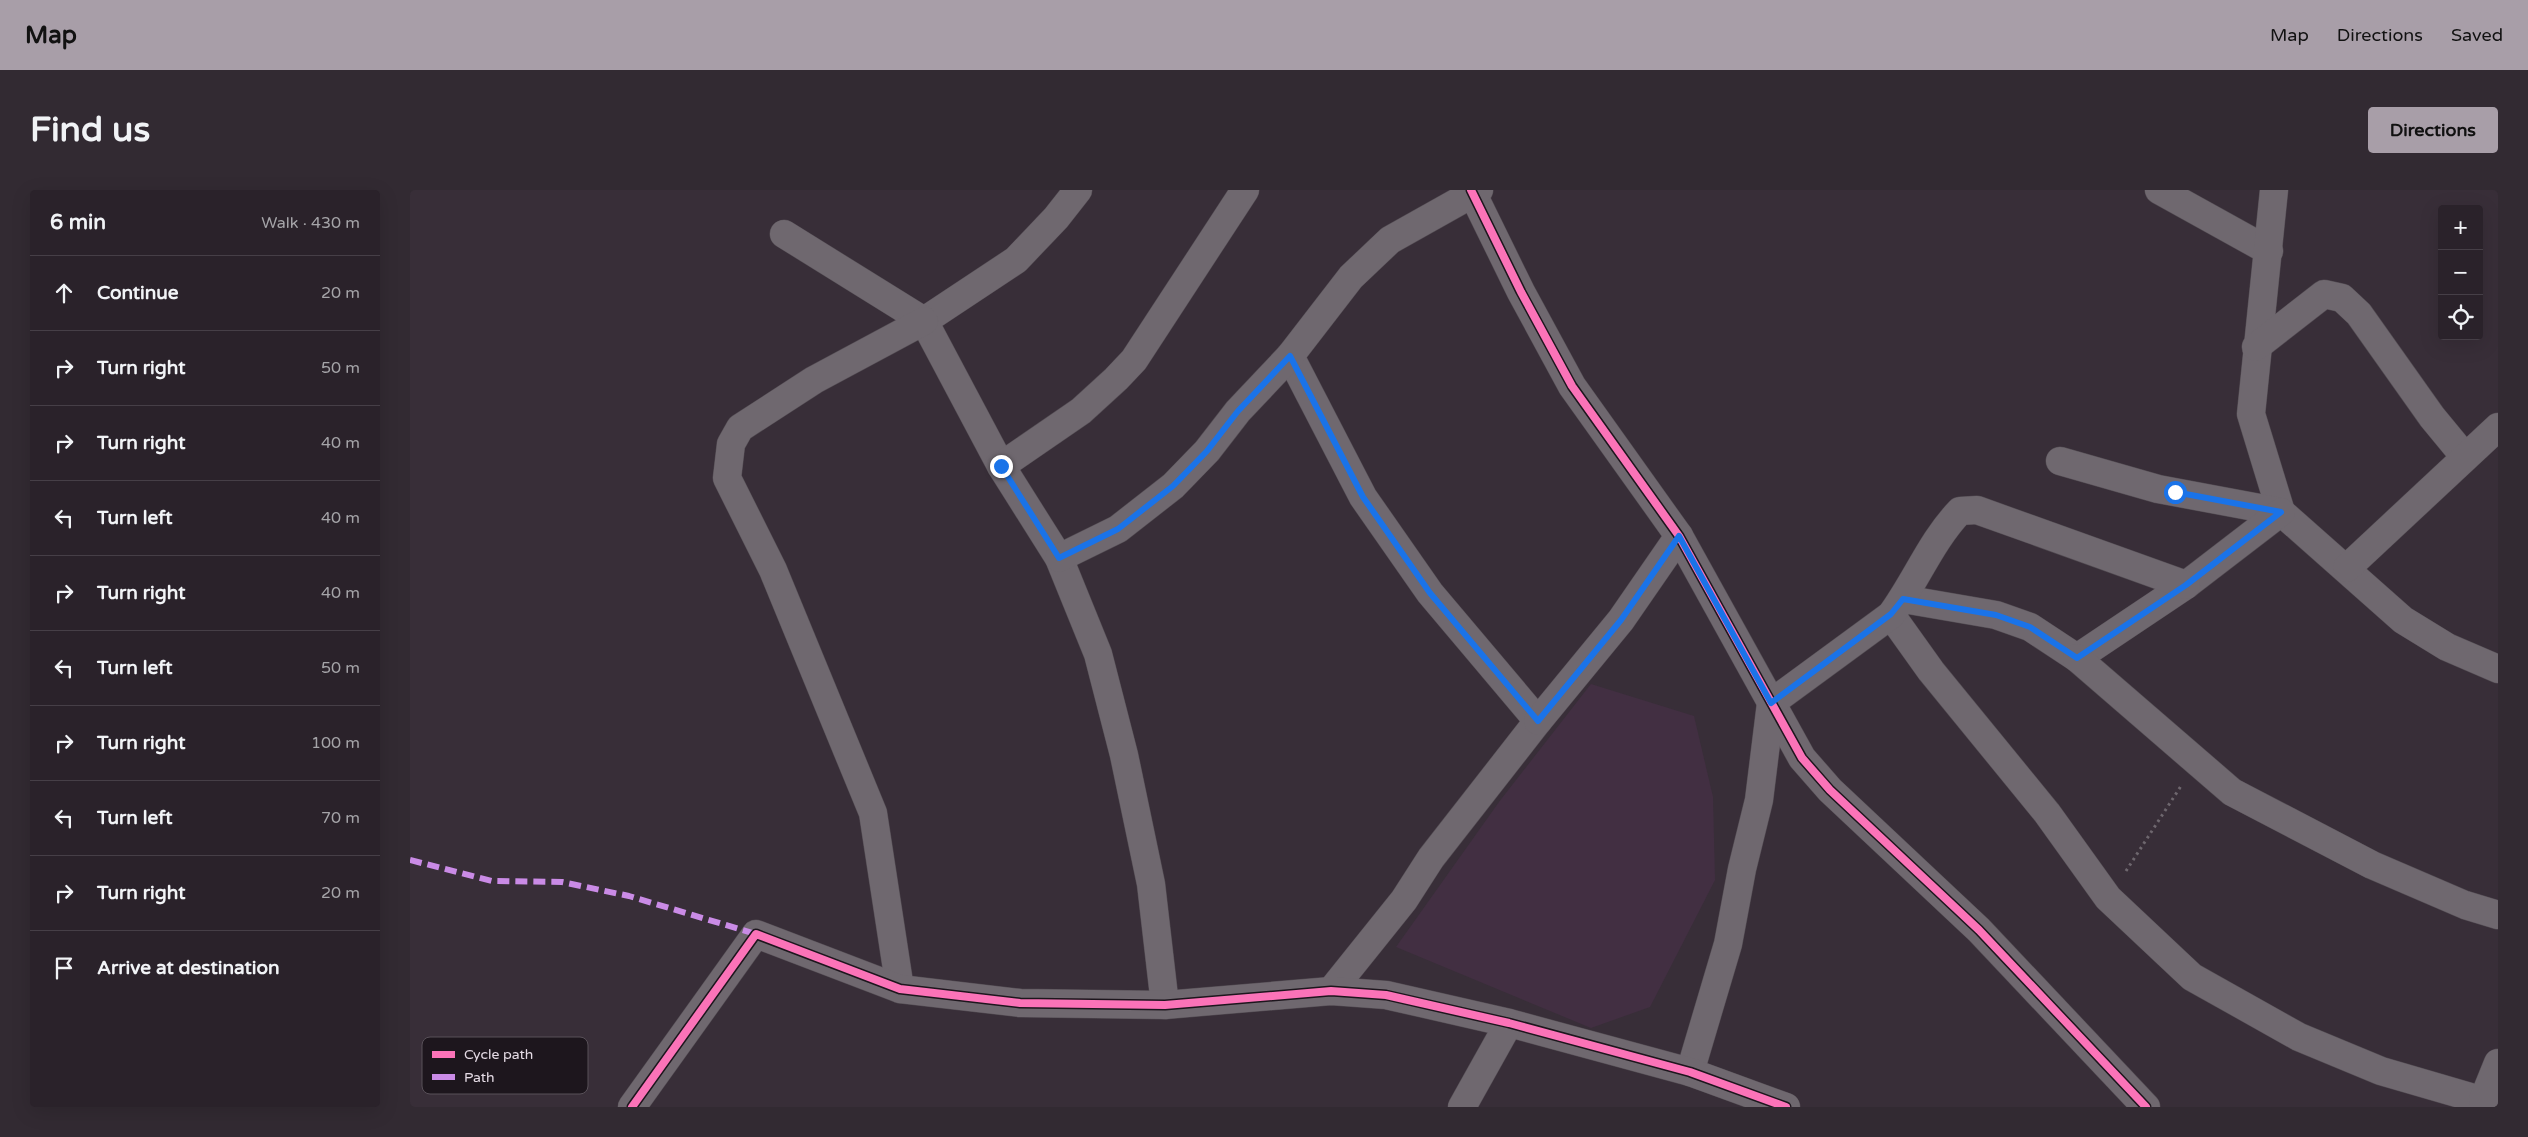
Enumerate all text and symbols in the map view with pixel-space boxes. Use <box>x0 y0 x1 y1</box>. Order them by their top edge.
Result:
text: Map <box>25 21 77 50</box>
text: Map <box>2270 24 2309 46</box>
text: Directions <box>2337 24 2423 46</box>
text: Saved <box>2451 24 2503 46</box>
button: Directions <box>2368 107 2498 153</box>
text: Find us <box>30 109 150 151</box>
map controls <box>2438 205 2483 340</box>
button: + <box>2438 205 2483 250</box>
text: 6 min <box>50 210 106 235</box>
text: Walk · 430 m <box>261 213 360 233</box>
button: − <box>2438 250 2483 295</box>
icon: ahead <box>50 279 78 307</box>
text: Continue <box>97 282 179 304</box>
text: 20 m <box>321 283 360 303</box>
button: locate <box>2438 295 2483 340</box>
icon: right <box>50 354 78 382</box>
text: Turn right <box>97 357 185 379</box>
text: 50 m <box>321 358 360 378</box>
icon: right <box>50 429 78 457</box>
text: Turn right <box>97 432 185 454</box>
text: 40 m <box>321 433 360 453</box>
route end <box>990 455 1013 478</box>
route start <box>2164 481 2187 504</box>
icon: left <box>50 504 78 532</box>
text: Turn left <box>97 507 173 529</box>
text: 40 m <box>321 508 360 528</box>
icon: right <box>50 579 78 607</box>
text: Turn right <box>97 582 185 604</box>
text: 40 m <box>321 583 360 603</box>
icon: left <box>50 654 78 682</box>
text: Turn left <box>97 657 173 679</box>
text: 50 m <box>321 658 360 678</box>
icon: right <box>50 729 78 757</box>
text: Turn right <box>97 732 185 754</box>
text: 100 m <box>311 733 360 753</box>
icon: left <box>50 804 78 832</box>
text: Turn left <box>97 807 173 829</box>
text: 70 m <box>321 808 360 828</box>
icon: right <box>50 879 78 907</box>
text: Turn right <box>97 882 185 904</box>
text: 20 m <box>321 883 360 903</box>
icon: arrive <box>50 954 78 982</box>
text: Arrive at destination <box>97 957 280 979</box>
legend <box>422 1037 588 1094</box>
text: Cycle path <box>464 1046 533 1063</box>
text: Path <box>464 1069 495 1086</box>

